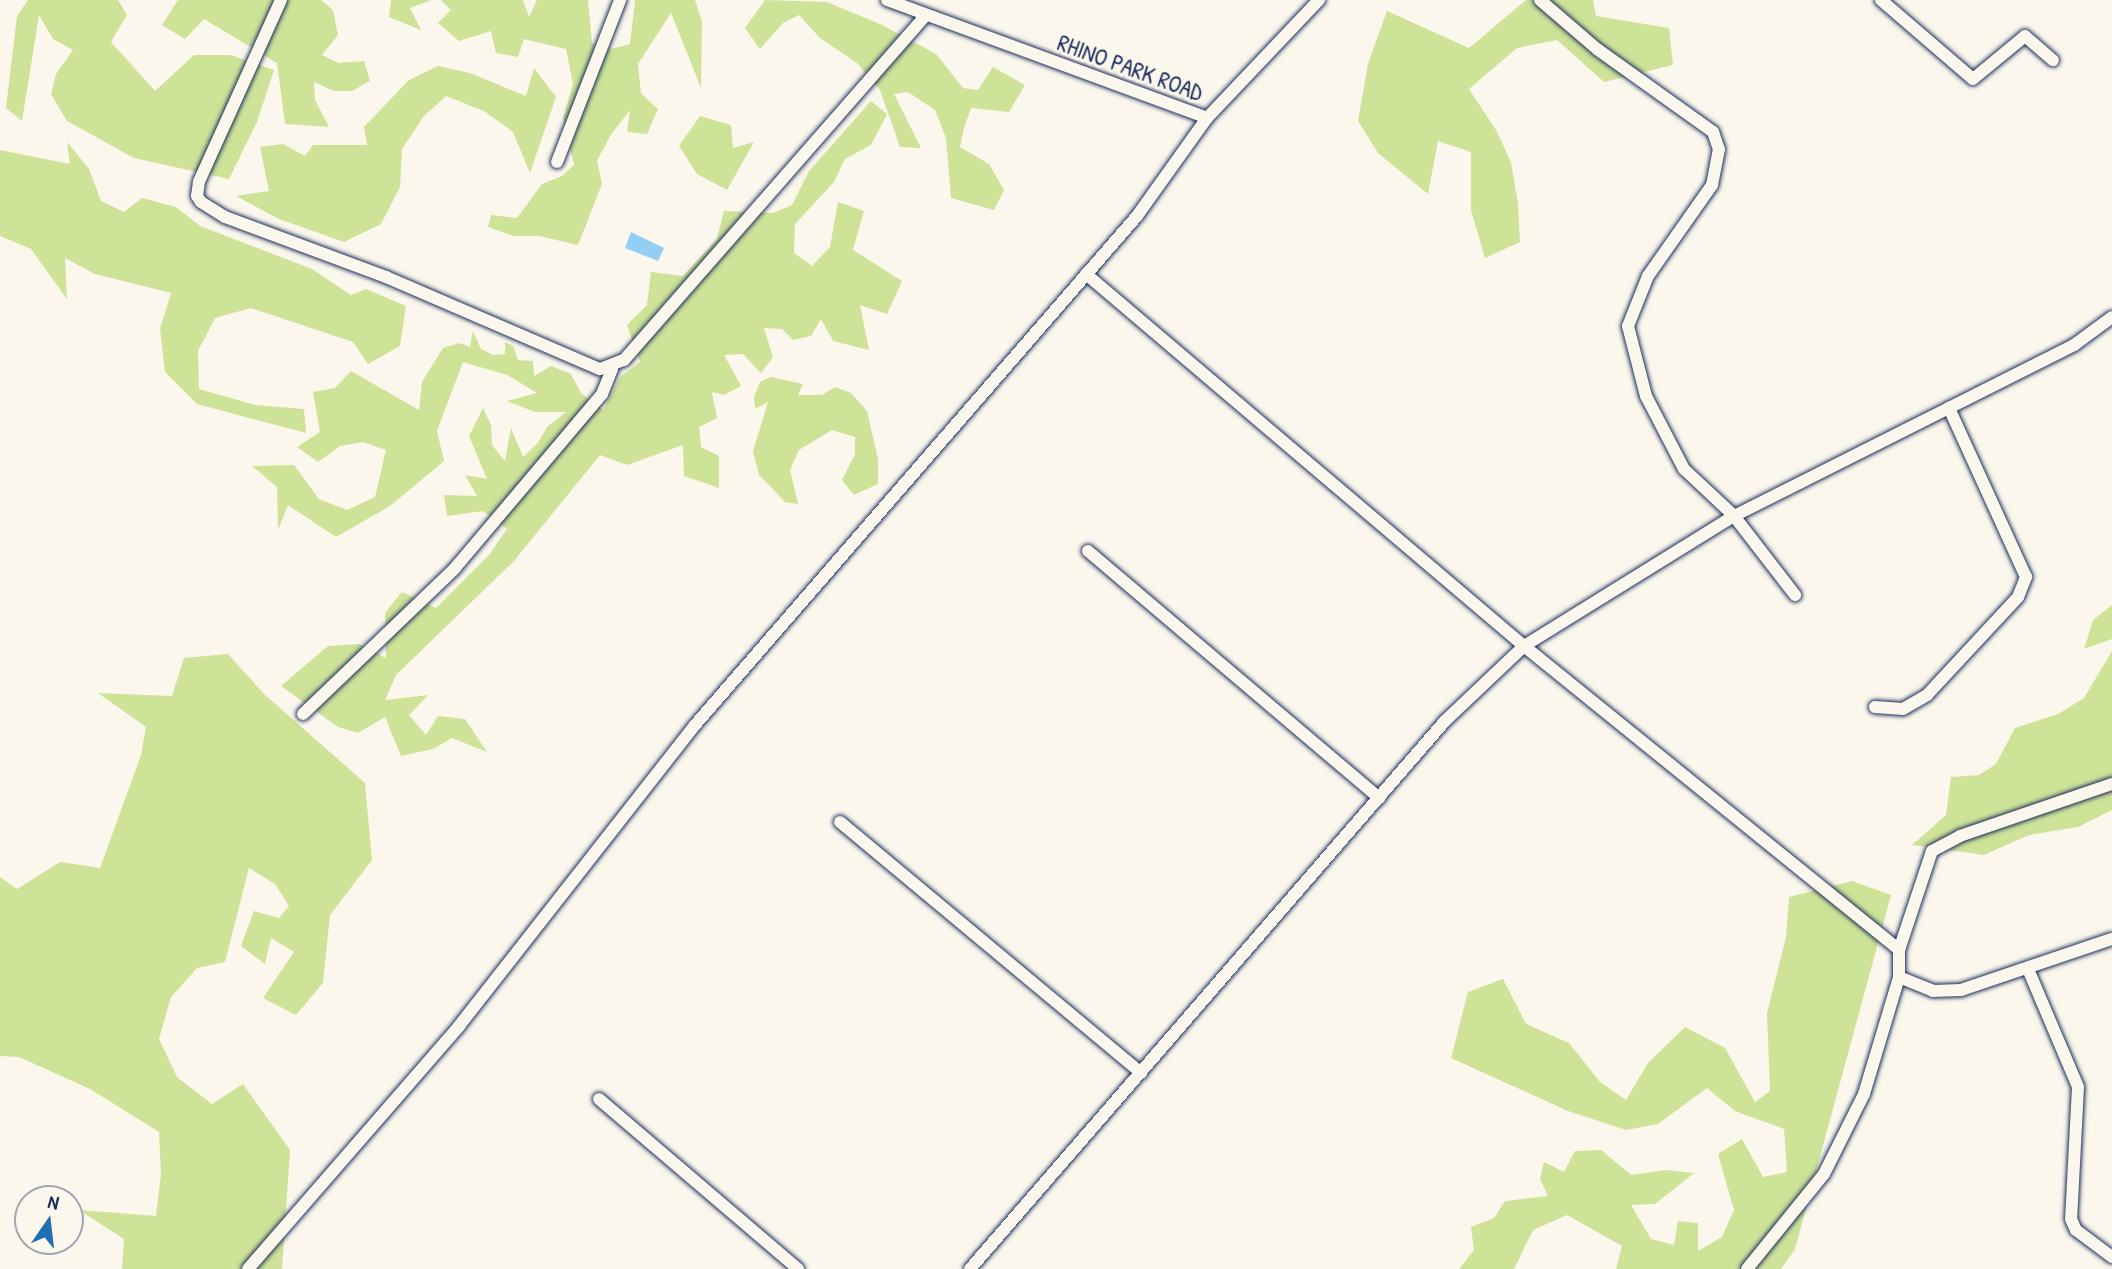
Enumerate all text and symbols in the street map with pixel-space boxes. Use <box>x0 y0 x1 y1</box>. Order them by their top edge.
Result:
street label: RHINO PARK ROAD <box>1054 29 1206 107</box>
north arrow <box>14 1185 84 1255</box>
text: N <box>46 1188 62 1215</box>

